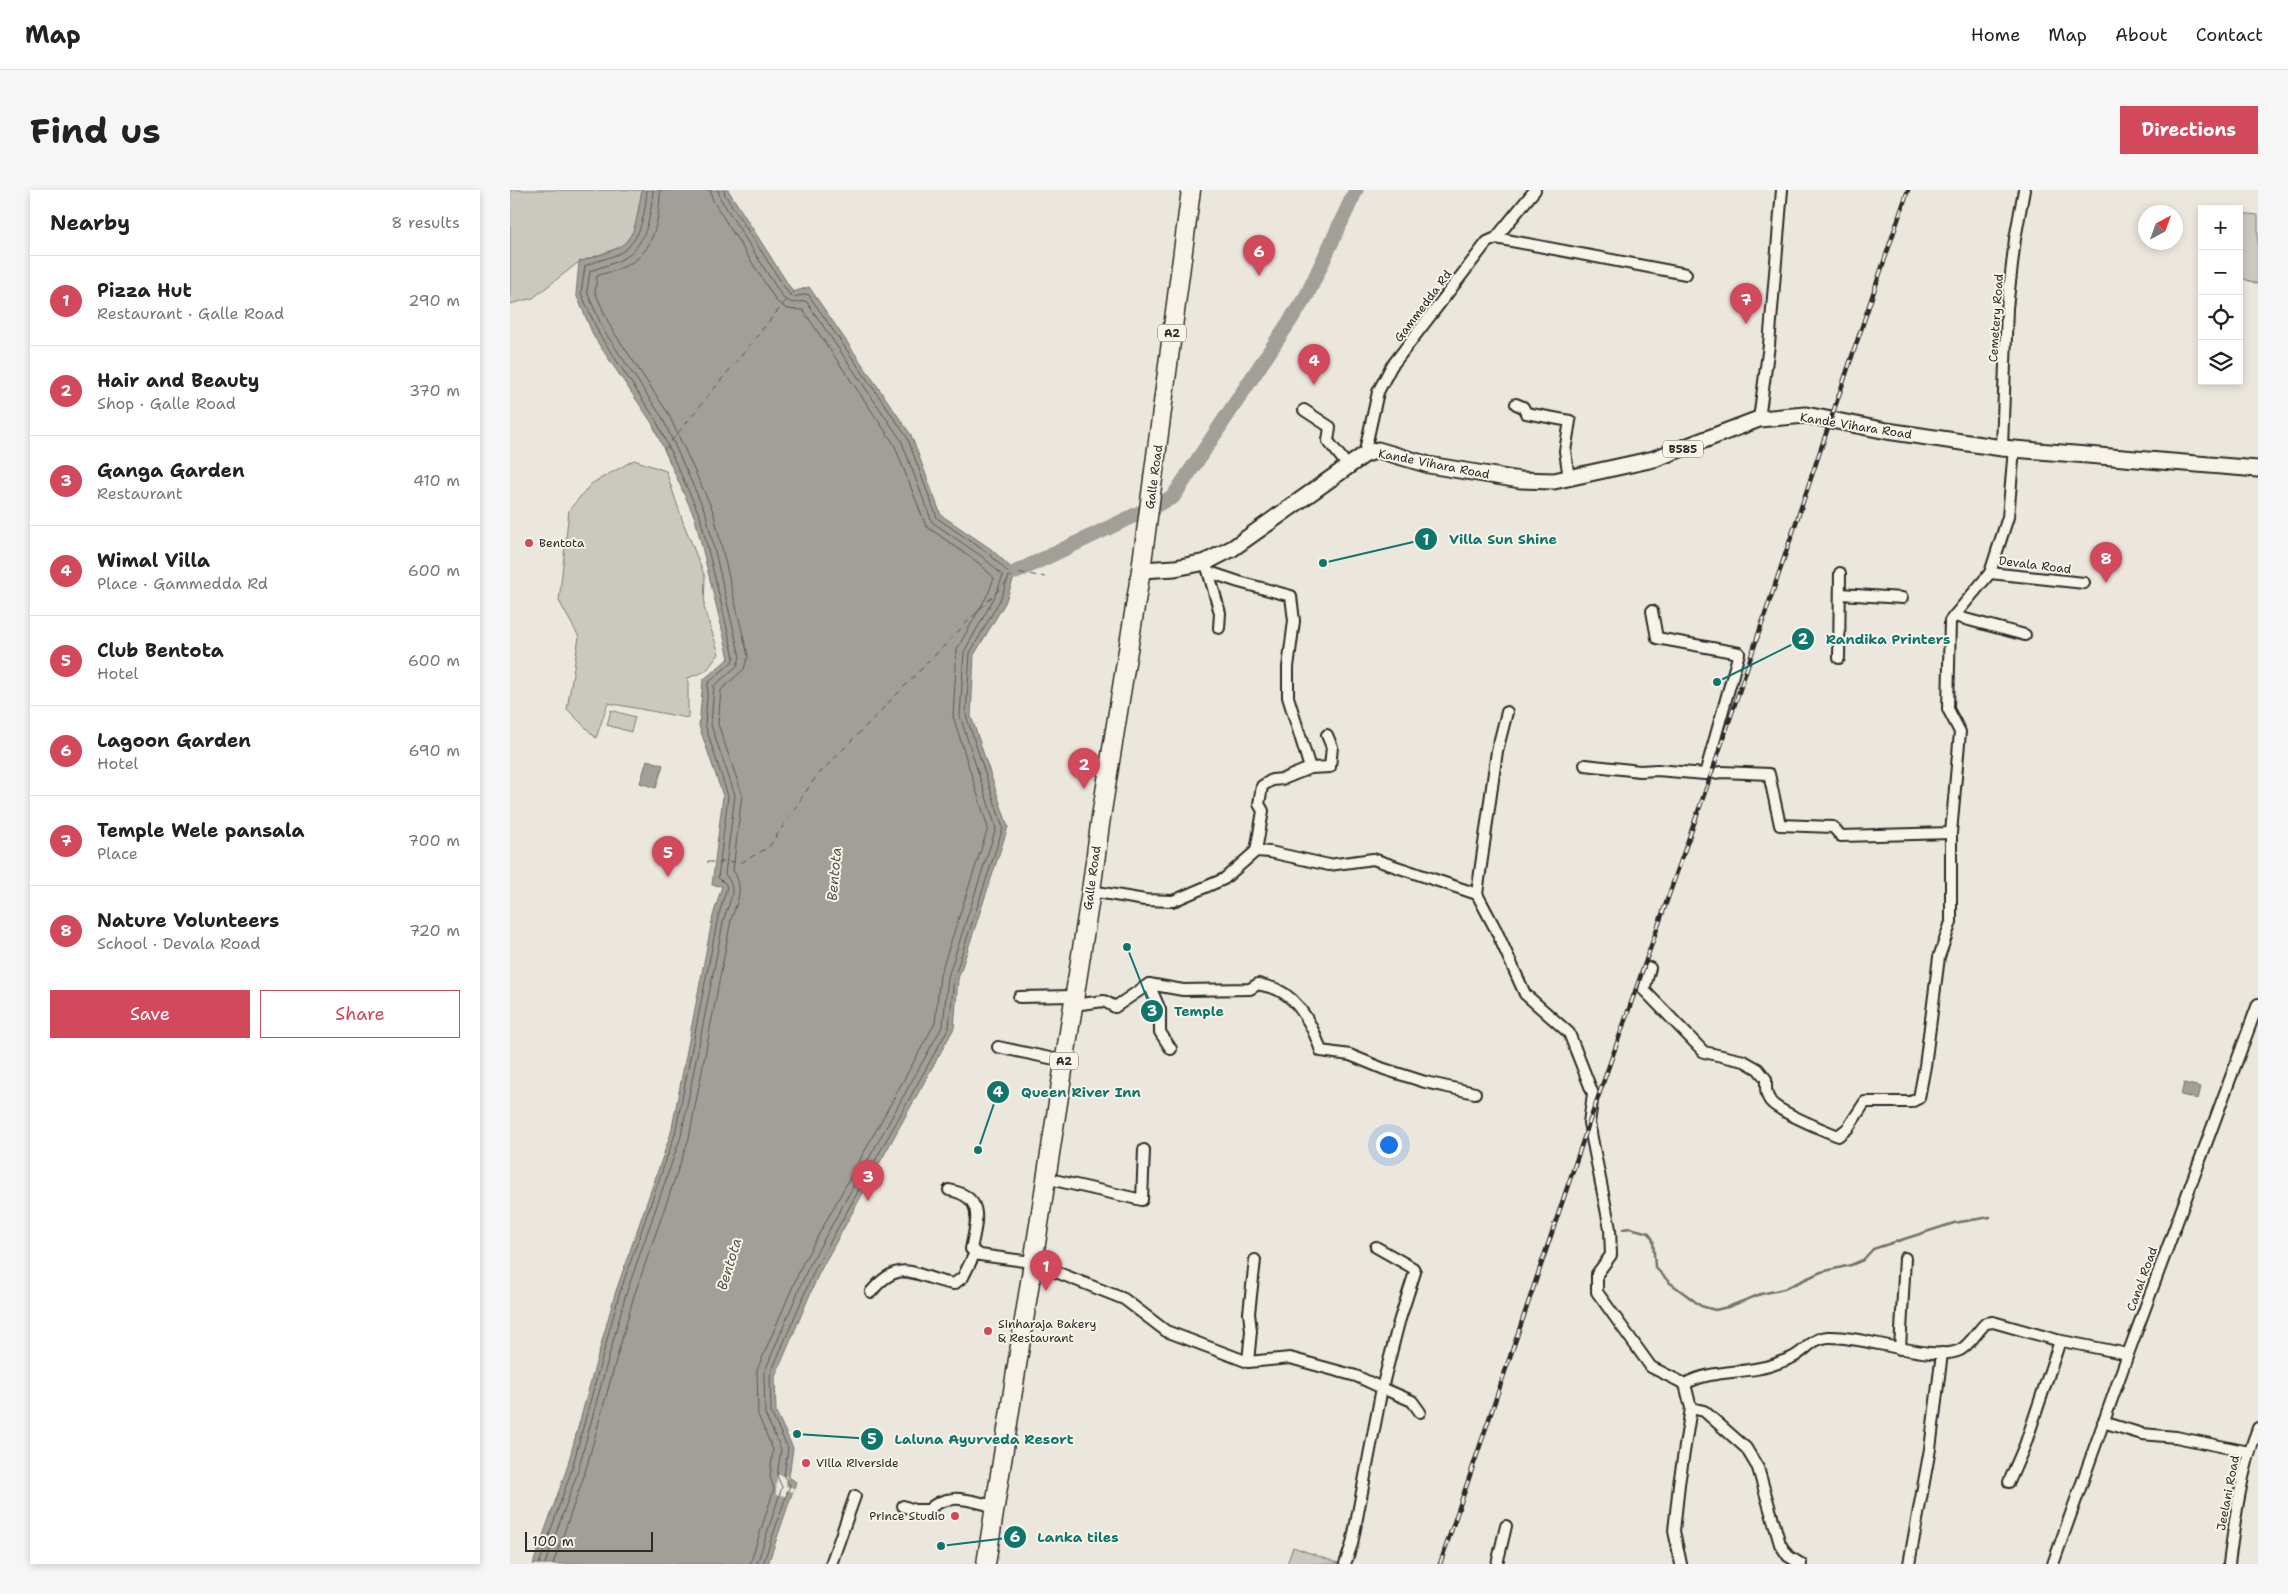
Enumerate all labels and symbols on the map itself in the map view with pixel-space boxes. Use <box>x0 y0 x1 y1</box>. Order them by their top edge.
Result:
north arrow <box>2138 205 2183 250</box>
pin: 6 <box>1243 235 1275 276</box>
street label: Gammedda Rd <box>1391 266 1456 345</box>
street label: Cemetery Road <box>1985 273 2007 363</box>
pin: 7 <box>1730 283 1762 324</box>
road number: A2 <box>1158 324 1186 342</box>
pin: 4 <box>1298 344 1330 385</box>
street label: Kande Vihara Road <box>1799 409 1914 443</box>
road number: B585 <box>1663 440 1703 458</box>
street label: Galle Road <box>1142 444 1166 510</box>
street label: Kande Vihara Road <box>1377 445 1491 483</box>
callout: Villa Sun Shine <box>1414 525 1567 554</box>
text: 1 <box>1423 530 1430 550</box>
text: Villa Sun Shine <box>1449 530 1557 548</box>
place label: Bentota <box>539 535 585 551</box>
marker: Bentota <box>523 537 535 549</box>
pin: 8 <box>2090 542 2122 583</box>
street label: Devala Road <box>1998 553 2073 577</box>
callout: Randika Printers <box>1790 624 1960 653</box>
text: 2 <box>1798 629 1809 649</box>
text: Randika Printers <box>1826 630 1950 648</box>
pin: 2 <box>1068 748 1100 789</box>
pin: 5 <box>652 836 684 877</box>
street label: Galle Road <box>1080 845 1104 911</box>
water label: Bentota <box>823 847 845 901</box>
callout: Temple <box>1139 997 1234 1026</box>
text: 3 <box>1147 1001 1157 1021</box>
text: Temple <box>1174 1002 1224 1020</box>
road number: A2 <box>1050 1052 1078 1069</box>
callout: Queen River Inn <box>986 1078 1151 1107</box>
text: 4 <box>993 1082 1004 1102</box>
text: Queen River Inn <box>1021 1083 1141 1101</box>
your location <box>1376 1132 1402 1158</box>
pin: 3 <box>852 1160 884 1201</box>
water label: Bentota <box>713 1236 745 1292</box>
street label: Canal Road <box>2123 1244 2161 1313</box>
pin: 1 <box>1030 1250 1062 1291</box>
place label: Sinharaja Bakery & Restaurant <box>998 1316 1097 1346</box>
marker: Sinharaja Bakery & Restaurant <box>982 1325 994 1337</box>
callout: Laluna Ayurveda Resort <box>859 1425 1083 1454</box>
text: 5 <box>867 1429 877 1449</box>
text: Laluna Ayurveda Resort <box>895 1430 1074 1448</box>
street label: Jeelani Road <box>2213 1454 2243 1532</box>
place label: Villa Riverside <box>816 1455 899 1471</box>
marker: Villa Riverside <box>800 1457 812 1469</box>
place label: Prince Studio <box>869 1508 945 1524</box>
marker: Prince Studio <box>949 1510 961 1522</box>
callout: Lanka tiles <box>1002 1523 1128 1552</box>
text: 6 <box>1010 1527 1020 1547</box>
text: Lanka tiles <box>1037 1528 1119 1546</box>
scale bar <box>525 1529 652 1552</box>

